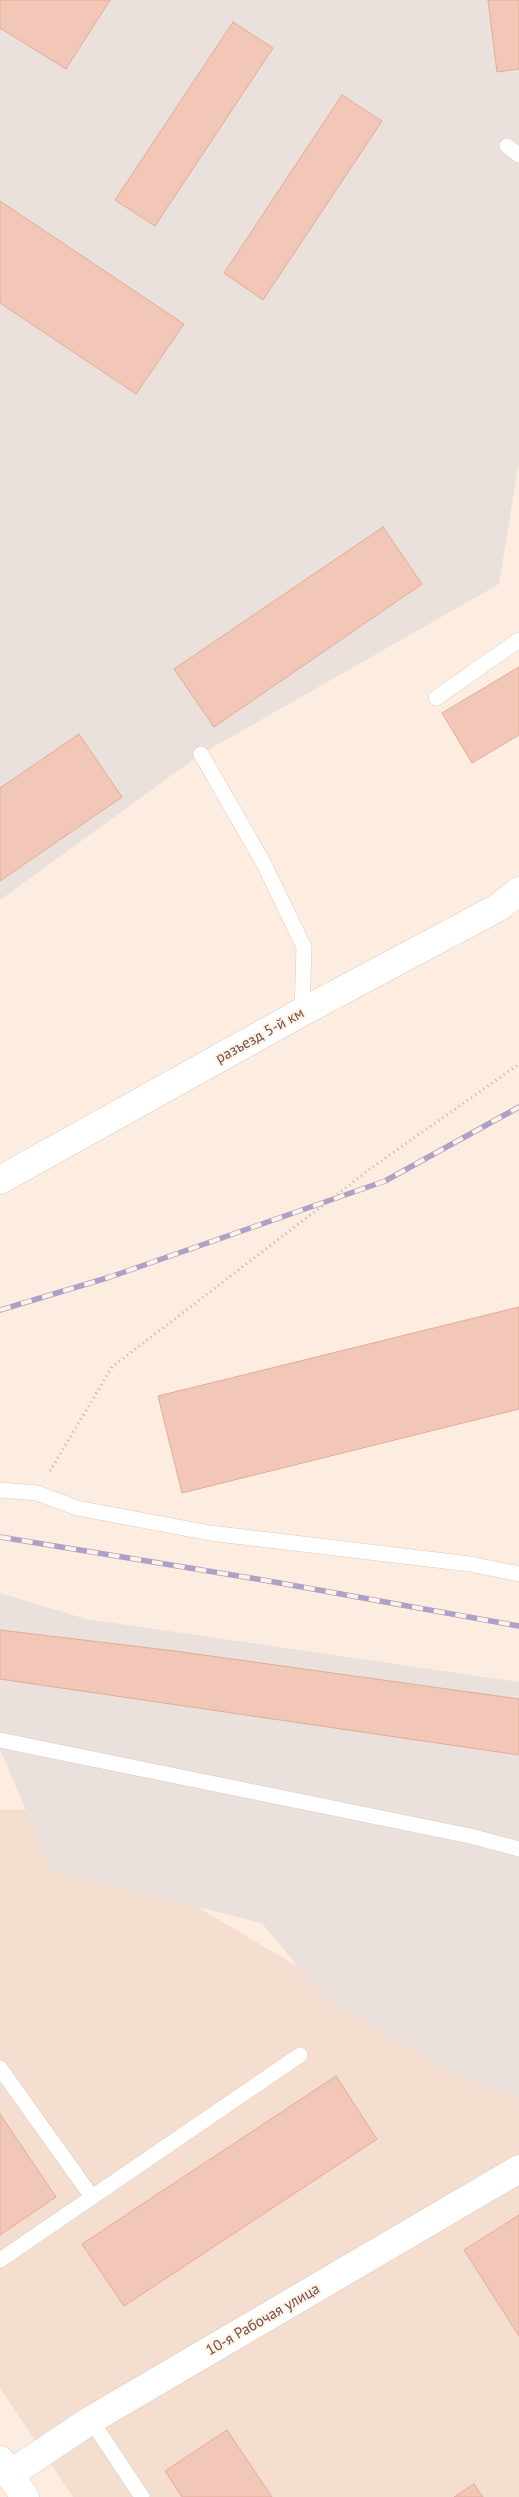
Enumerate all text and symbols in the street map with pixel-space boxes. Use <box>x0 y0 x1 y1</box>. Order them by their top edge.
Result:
street label: разъезд 5-й км <box>213 1004 307 1068</box>
street label: 10-я Рабочая улица <box>203 2280 323 2360</box>

